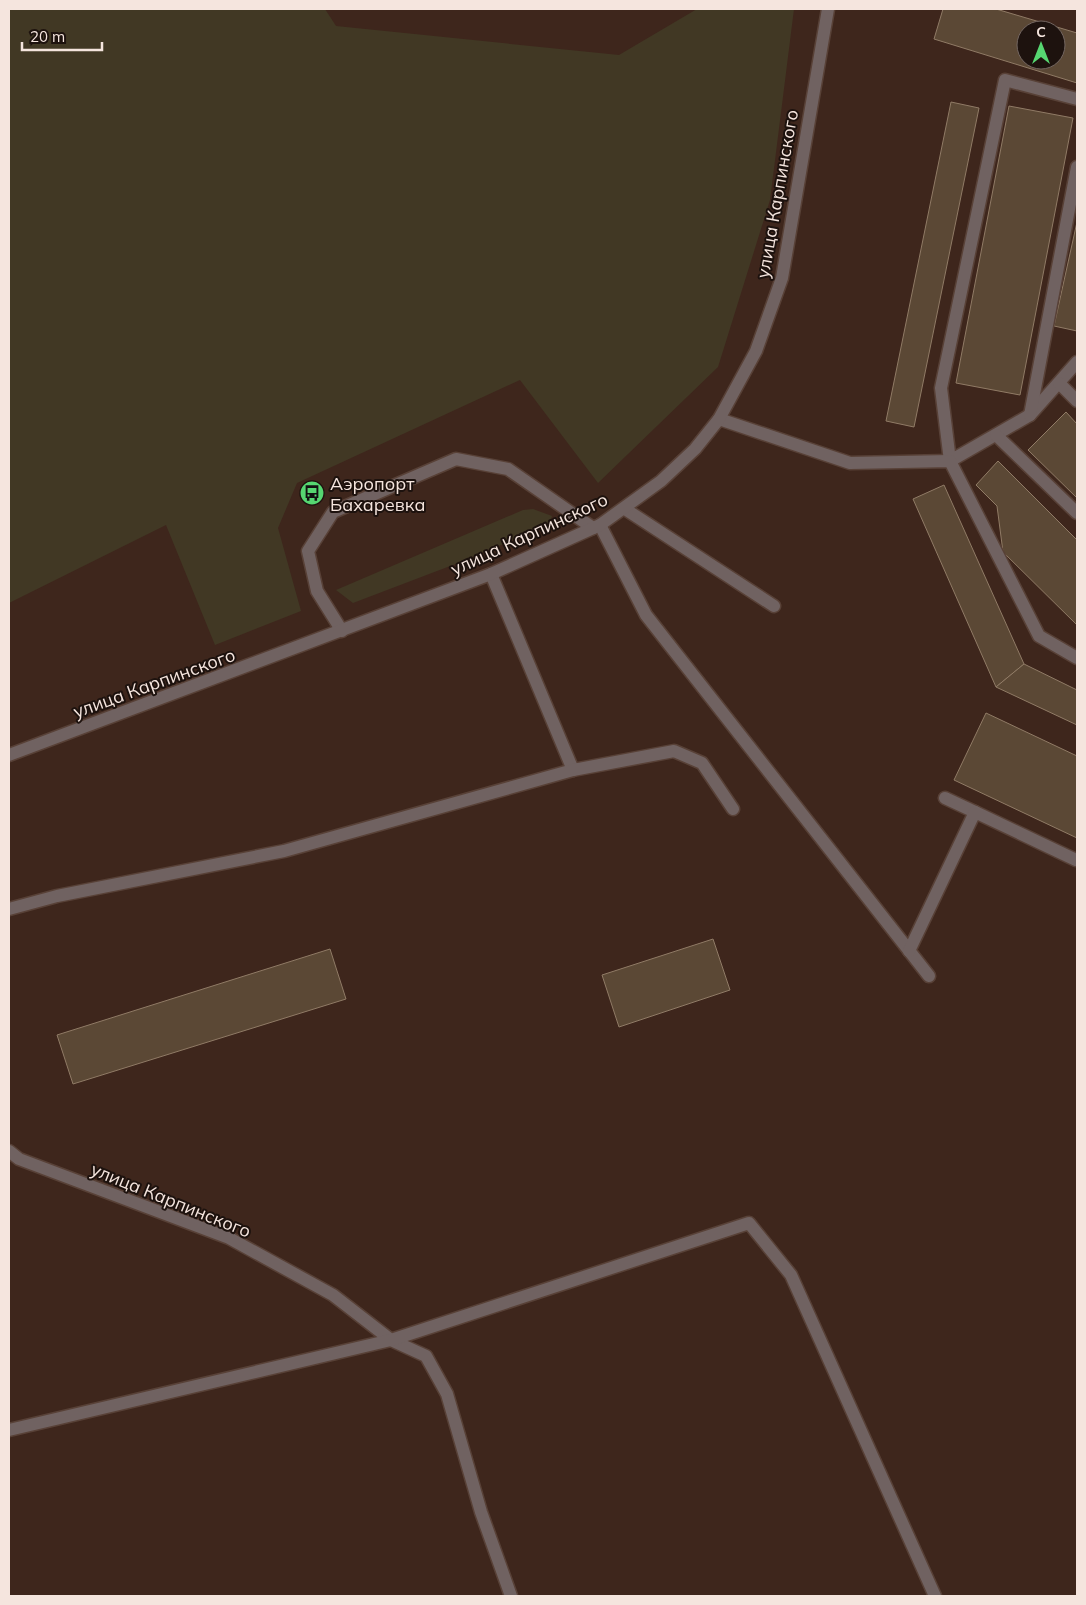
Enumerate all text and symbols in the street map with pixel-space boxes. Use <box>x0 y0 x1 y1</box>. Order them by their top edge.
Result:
scale bar <box>22 20 102 52</box>
north arrow <box>1016 20 1066 70</box>
text: С <box>1036 23 1046 41</box>
text: 20 m <box>30 27 65 46</box>
street label: улица Карпинского <box>751 108 803 280</box>
place label: Аэропорт Бахаревка <box>330 472 426 516</box>
bus stop icon: Аэропорт Бахаревка <box>299 480 325 506</box>
street label: улица Карпинского <box>447 487 611 581</box>
street label: улица Карпинского <box>70 643 238 723</box>
street label: улица Карпинского <box>87 1157 255 1243</box>

